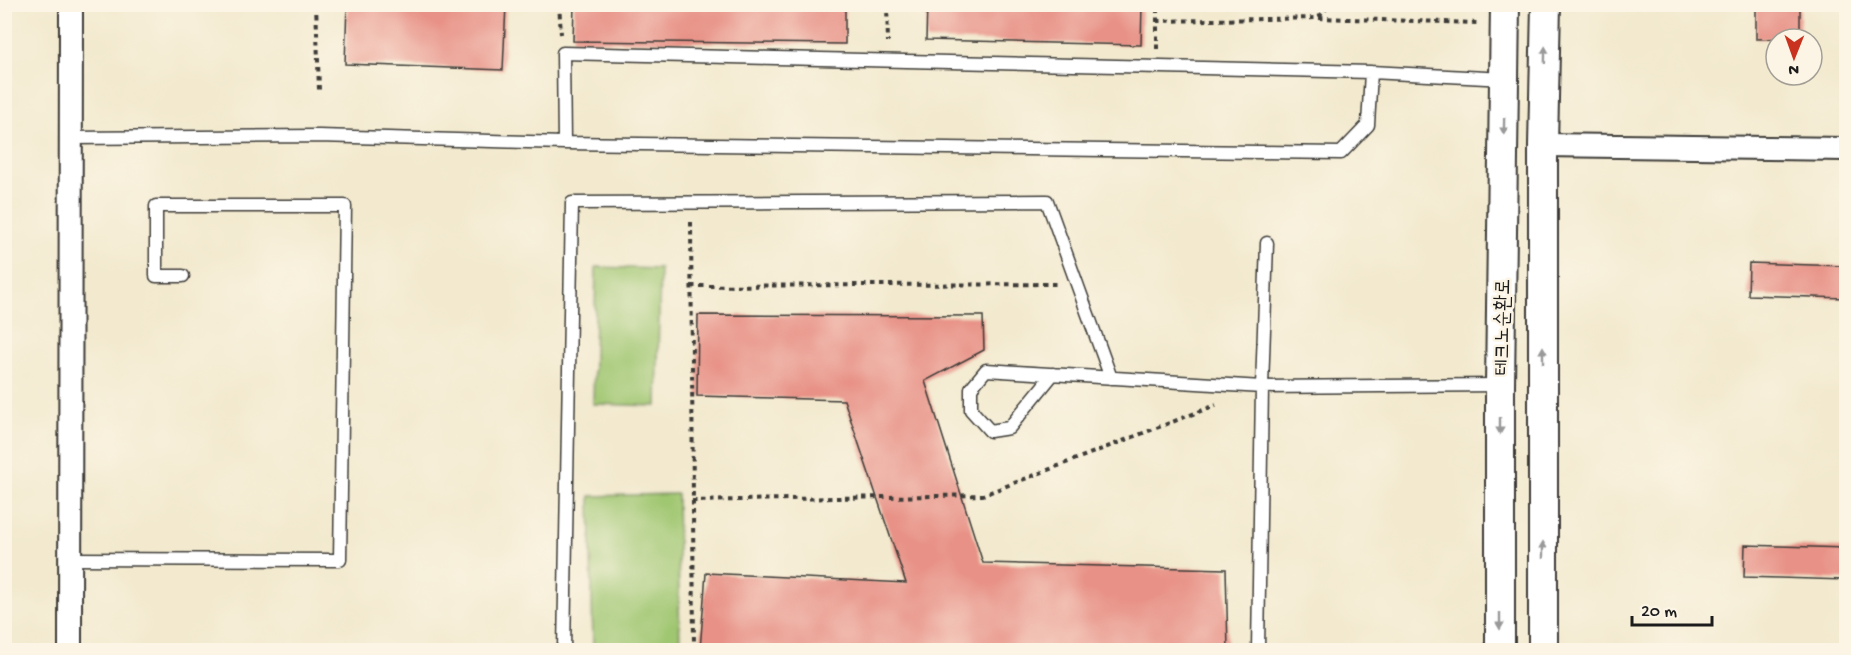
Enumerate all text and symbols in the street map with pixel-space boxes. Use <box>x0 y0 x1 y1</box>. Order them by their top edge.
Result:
north arrow <box>1764 27 1824 87</box>
one-way arrow <box>1540 46 1550 65</box>
text: N <box>1788 59 1799 78</box>
one-way arrow <box>1499 116 1509 135</box>
street label: 테크노순환로 <box>1491 279 1517 376</box>
one-way arrow <box>1538 346 1548 365</box>
one-way arrow <box>1495 416 1505 435</box>
one-way arrow <box>1538 541 1548 560</box>
scale bar <box>1632 589 1712 627</box>
text: 20 m <box>1641 602 1677 623</box>
one-way arrow <box>1495 611 1505 630</box>

